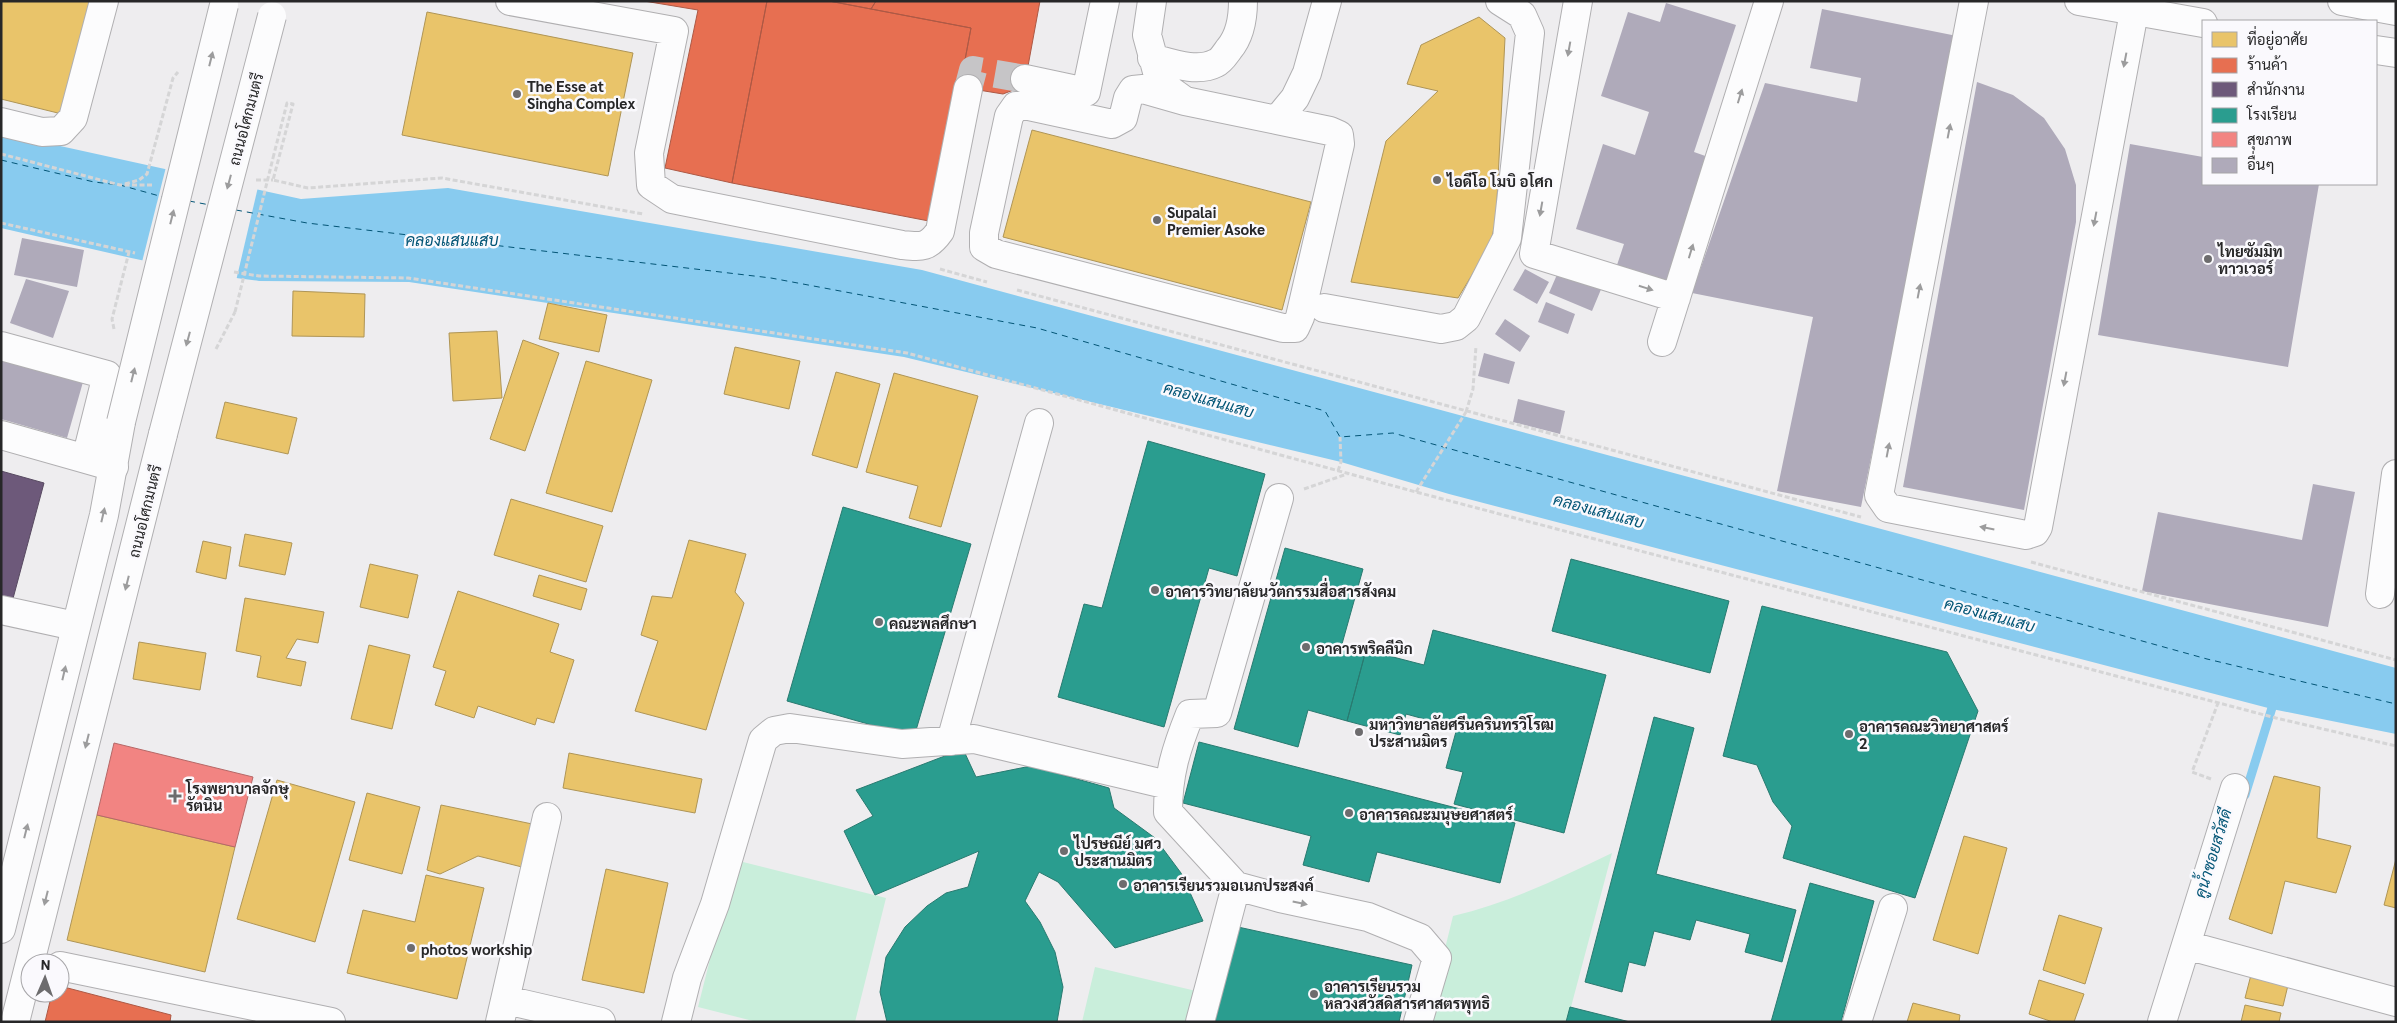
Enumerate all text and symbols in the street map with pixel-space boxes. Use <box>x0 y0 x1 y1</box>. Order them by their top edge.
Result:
legend <box>2202 20 2377 185</box>
text: ที่อยู่อาศัย <box>2247 25 2308 50</box>
one-way arrow <box>1565 42 1573 58</box>
one-way arrow <box>207 52 215 67</box>
one-way arrow <box>2121 52 2129 68</box>
text: ร้านค้า <box>2247 54 2287 73</box>
street label: ถนนอโศกมนตรี <box>224 71 266 167</box>
place label: The Esse at Singha Complex <box>527 76 635 112</box>
text: สำนักงาน <box>2247 79 2305 98</box>
marker: The Esse at Singha Complex <box>511 88 523 100</box>
one-way arrow <box>1736 89 1744 104</box>
text: โรงเรียน <box>2246 104 2297 123</box>
one-way arrow <box>1946 123 1954 139</box>
text: สุขภาพ <box>2247 129 2292 151</box>
text: อื่นๆ <box>2247 150 2275 174</box>
place label: ไอดีโอ โมบิ อโศก <box>1446 171 1553 190</box>
one-way arrow <box>225 174 233 189</box>
marker: ไอดีโอ โมบิ อโศก <box>1431 174 1443 186</box>
place label: Supalai Premier Asoke <box>1167 202 1265 238</box>
one-way arrow <box>1537 202 1545 218</box>
one-way arrow <box>168 210 176 225</box>
one-way arrow <box>2091 212 2099 228</box>
marker: Supalai Premier Asoke <box>1151 214 1163 226</box>
water label: คลองแสนแสบ <box>405 229 499 250</box>
place label: ไทยซัมมิท ทาวเวอร์ <box>2217 241 2283 277</box>
one-way arrow <box>1688 244 1695 259</box>
marker: ไทยซัมมิท ทาวเวอร์ <box>2202 253 2214 265</box>
one-way arrow <box>1915 282 1923 298</box>
one-way arrow <box>1638 285 1653 293</box>
one-way arrow <box>184 332 192 347</box>
one-way arrow <box>129 367 137 382</box>
one-way arrow <box>2061 372 2069 388</box>
water label: คลองแสนแสบ <box>1161 376 1257 422</box>
one-way arrow <box>1884 443 1892 458</box>
street label: ถนนอโศกมนตรี <box>123 463 165 559</box>
water label: คลองแสนแสบ <box>1551 488 1647 532</box>
one-way arrow <box>99 508 107 523</box>
one-way arrow <box>1979 523 1995 531</box>
one-way arrow <box>123 576 131 591</box>
place label: อาคารวิทยาลัยนวัตกรรมสื่อสารสังคม <box>1165 577 1396 600</box>
marker: อาคารวิทยาลัยนวัตกรรมสื่อสารสังคม <box>1149 584 1161 596</box>
water label: คลองแสนแสบ <box>1942 592 2038 636</box>
place label: คณะพลศึกษา <box>889 613 977 632</box>
marker: คณะพลศึกษา <box>873 616 885 628</box>
place label: อาคารพริคลีนิก <box>1316 638 1413 657</box>
marker: อาคารพริคลีนิก <box>1300 641 1312 653</box>
one-way arrow <box>60 665 68 681</box>
place label: มหาวิทยาลัยศรีนครินทรวิโรฒ ประสานมิตร <box>1369 714 1554 750</box>
place label: อาคารคณะวิทยาศาสตร์ 2 <box>1859 716 2010 752</box>
marker: มหาวิทยาลัยศรีนครินทรวิโรฒ ประสานมิตร <box>1353 726 1365 738</box>
marker: อาคารคณะวิทยาศาสตร์ 2 <box>1843 728 1855 740</box>
one-way arrow <box>82 733 90 748</box>
place label: โรงพยาบาลจักษุ รัตนิน <box>185 778 289 814</box>
marker: โรงพยาบาลจักษุ รัตนิน <box>168 789 182 803</box>
place label: อาคารคณะมนุษยศาสตร์ <box>1359 804 1514 826</box>
water label: คูน้ำซอยสวัสดี <box>2186 804 2238 901</box>
marker: อาคารคณะมนุษยศาสตร์ <box>1343 807 1355 819</box>
one-way arrow <box>22 823 30 838</box>
place label: ไปรษณีย์ มศว ประสานมิตร <box>1073 833 1161 869</box>
marker: ไปรษณีย์ มศว ประสานมิตร <box>1058 845 1070 857</box>
place label: อาคารเรียนรวมอเนกประสงค์ <box>1133 875 1315 894</box>
marker: อาคารเรียนรวมอเนกประสงค์ <box>1117 878 1129 890</box>
one-way arrow <box>42 891 50 906</box>
one-way arrow <box>1293 899 1309 907</box>
place label: photos workship <box>421 939 532 958</box>
marker: photos workship <box>405 942 417 954</box>
north arrow <box>20 953 70 1003</box>
text: N <box>40 955 51 973</box>
place label: อาคารเรียนรวม หลวงสวัสดิสารศาสตรพุทธิ <box>1324 976 1490 1015</box>
marker: อาคารเรียนรวม หลวงสวัสดิสารศาสตรพุทธิ <box>1308 988 1320 1000</box>

